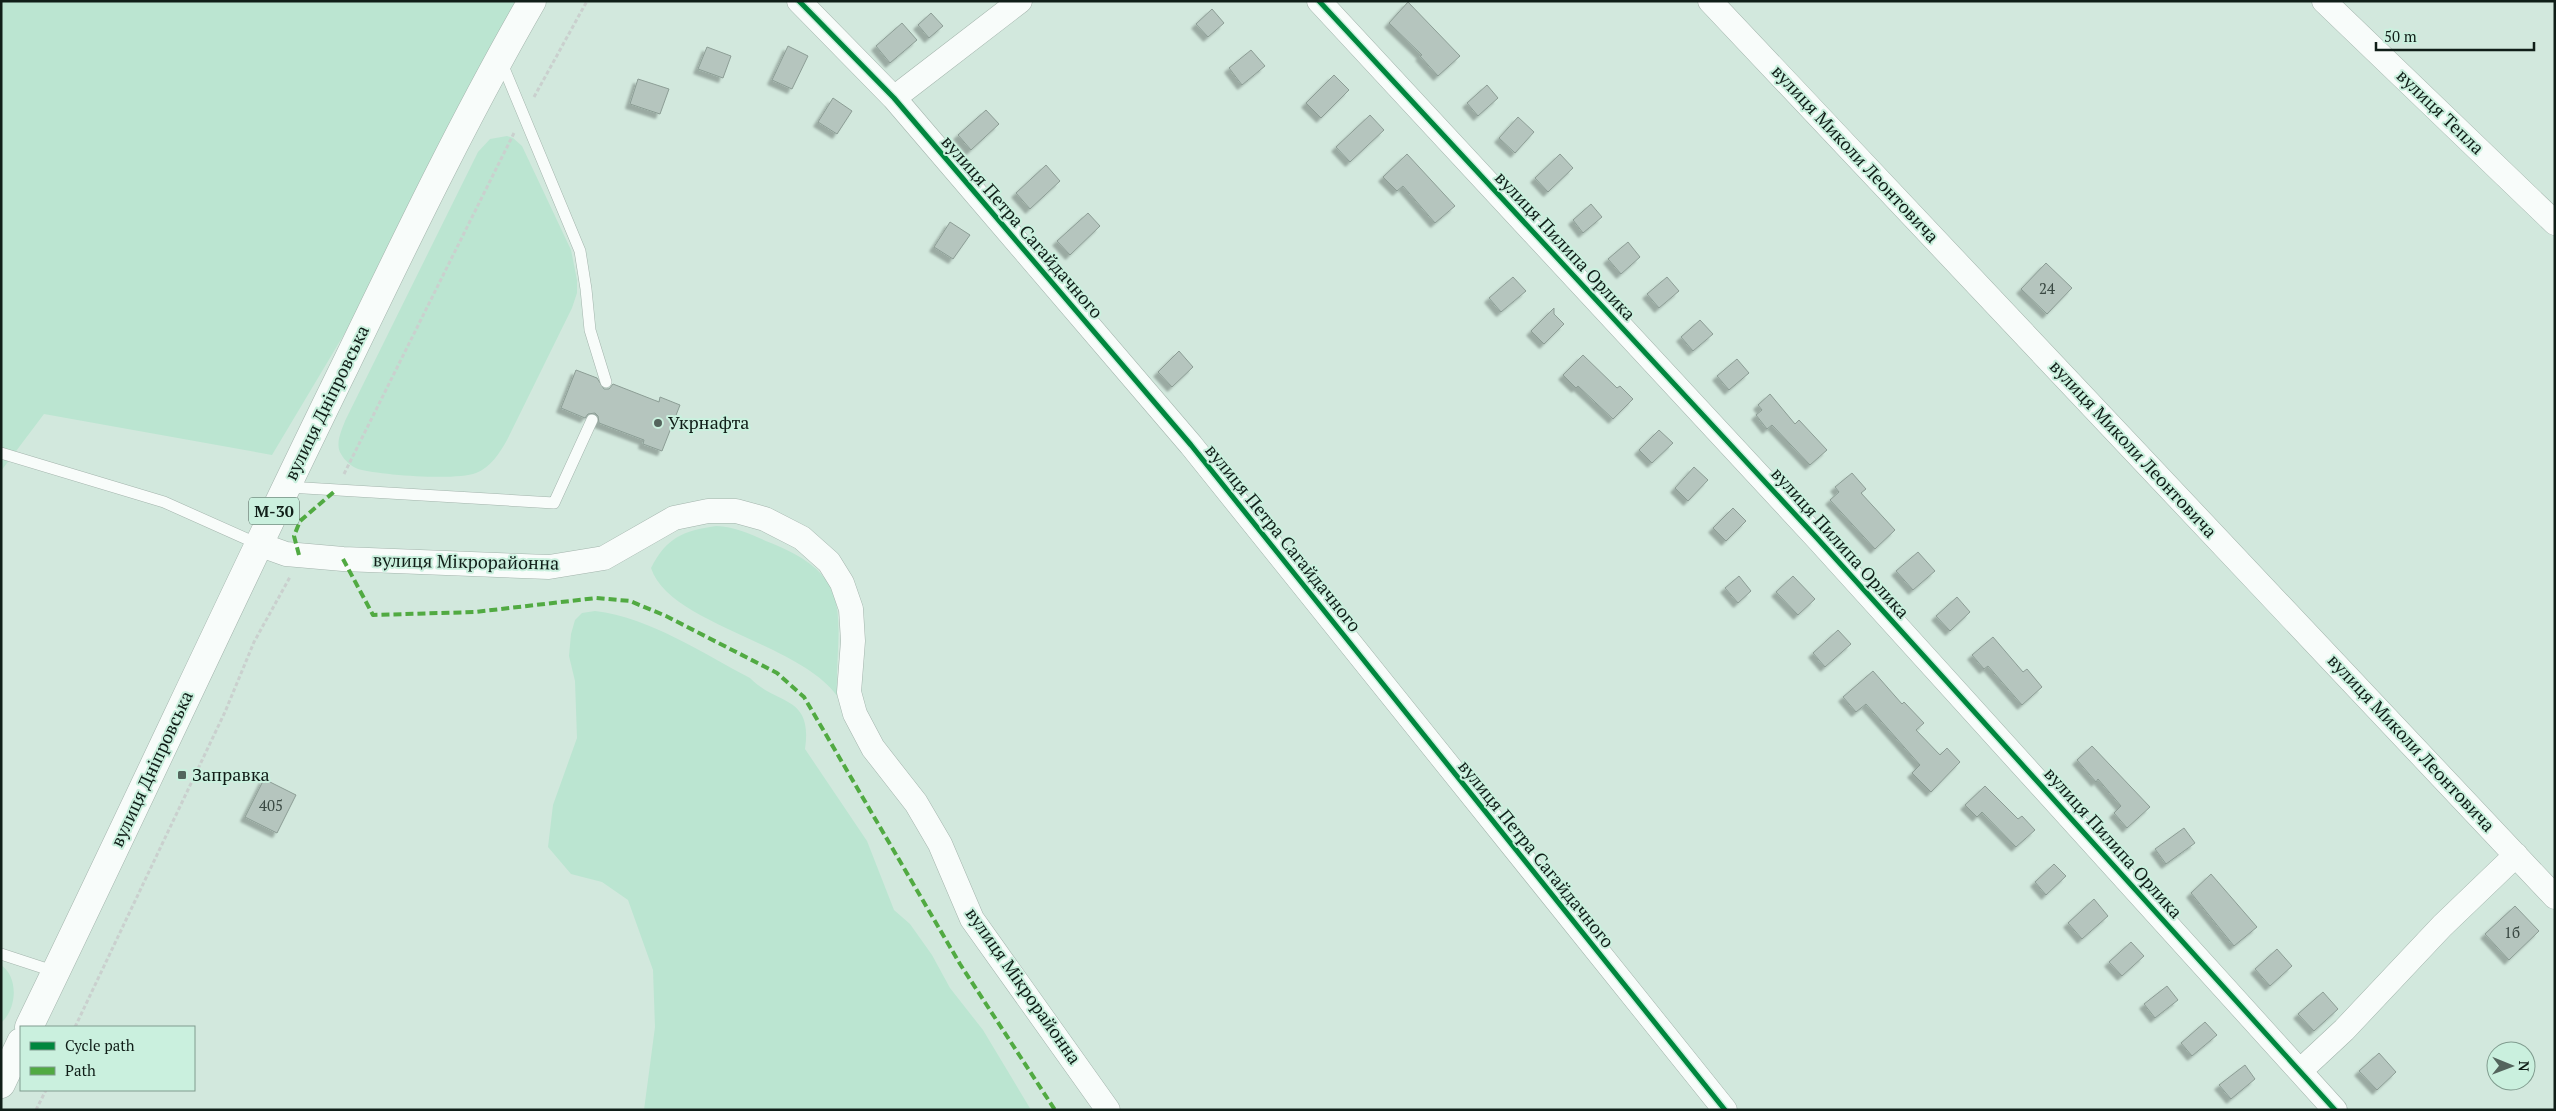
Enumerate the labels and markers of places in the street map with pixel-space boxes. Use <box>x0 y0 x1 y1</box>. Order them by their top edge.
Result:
place label: Укрнафта <box>668 410 749 434</box>
marker: Укрнафта <box>652 417 664 429</box>
place label: Заправка <box>192 762 270 786</box>
marker: Заправка <box>176 769 188 781</box>

